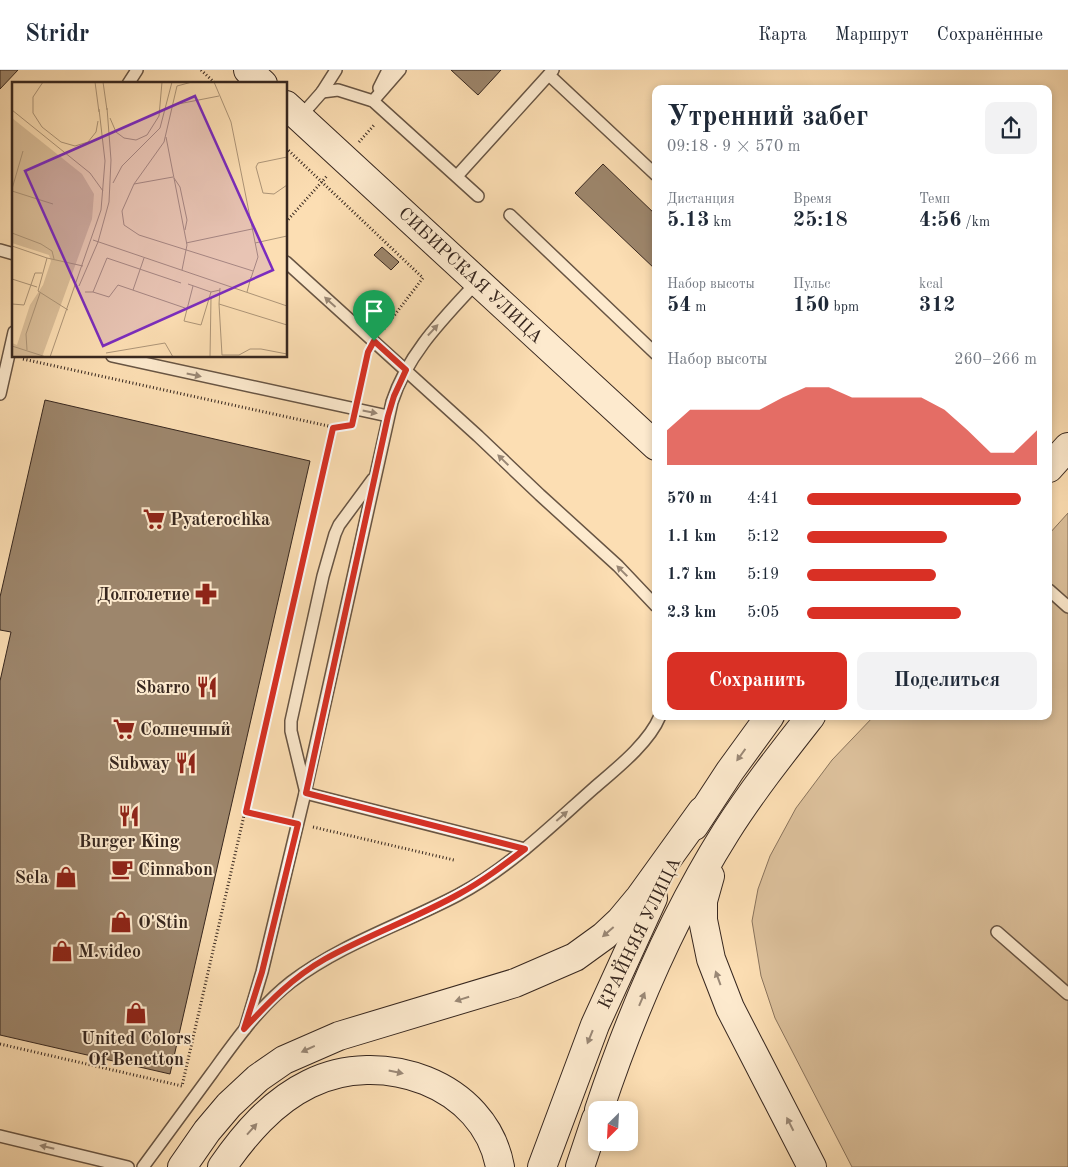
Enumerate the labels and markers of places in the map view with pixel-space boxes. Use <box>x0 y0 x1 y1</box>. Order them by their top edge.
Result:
pin <box>353 290 395 341</box>
supermarket icon: Pyaterochka <box>141 506 167 532</box>
place label: Pyaterochka <box>170 511 270 529</box>
pharmacy icon: Долголетие <box>193 581 219 607</box>
place label: Долголетие <box>97 586 190 604</box>
restaurant icon: Sbarro <box>194 674 220 700</box>
place label: Sbarro <box>135 679 190 697</box>
supermarket icon: Солнечный <box>111 716 137 742</box>
place label: Солнечный <box>140 721 231 739</box>
restaurant icon: Subway <box>173 750 199 776</box>
place label: Subway <box>108 755 170 773</box>
restaurant icon: Burger King <box>116 803 142 829</box>
place label: Burger King <box>79 833 180 851</box>
cafe icon: Cinnabon <box>109 856 135 882</box>
place label: Cinnabon <box>138 861 213 879</box>
shop icon: Sela <box>53 864 79 890</box>
place label: Sela <box>15 869 49 887</box>
shop icon: O'Stin <box>108 909 134 935</box>
place label: O'Stin <box>138 914 188 932</box>
shop icon: M.video <box>49 938 75 964</box>
place label: M.video <box>78 943 141 961</box>
shop icon: United Colors Of Benetton <box>123 1000 149 1026</box>
place label: United Colors Of Benetton <box>81 1030 192 1069</box>

